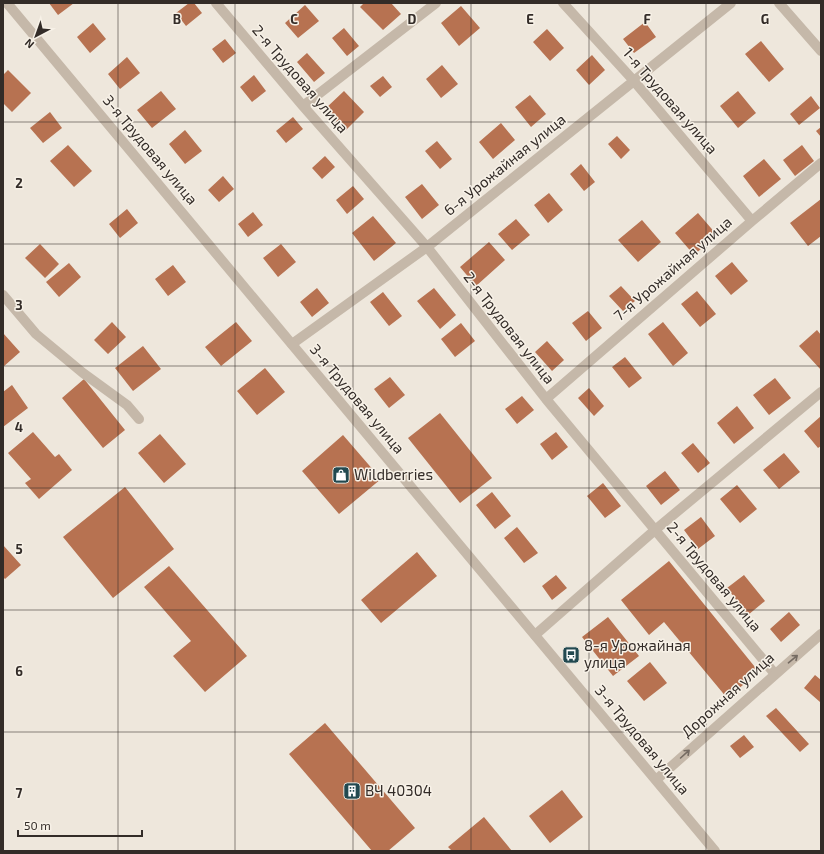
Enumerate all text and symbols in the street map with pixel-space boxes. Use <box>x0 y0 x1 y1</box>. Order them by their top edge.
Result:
text: B <box>173 11 181 27</box>
text: C <box>290 11 298 27</box>
text: D <box>408 11 417 27</box>
text: E <box>526 11 534 27</box>
text: F <box>643 11 651 27</box>
text: G <box>761 11 769 27</box>
north arrow <box>16 16 56 56</box>
street label: 2-я Трудовая улица <box>248 21 353 137</box>
text: N <box>22 36 36 51</box>
street label: 1-я Трудовая улица <box>619 44 722 158</box>
street label: 3-я Трудовая улица <box>99 91 202 208</box>
street label: 6-я Урожайная улица <box>440 110 569 220</box>
text: 2 <box>15 175 23 191</box>
street label: 7-я Урожайная улица <box>610 212 736 325</box>
street label: 2-я Трудовая улица <box>460 268 559 388</box>
text: 3 <box>15 297 23 313</box>
street label: 3-я Трудовая улица <box>306 340 409 457</box>
text: 4 <box>15 419 23 435</box>
shop icon: Wildberries <box>331 465 351 485</box>
place label: Wildberries <box>354 465 433 483</box>
street label: 2-я Трудовая улица <box>663 518 766 635</box>
text: 5 <box>15 541 23 557</box>
place label: 8-я Урожайная улица <box>584 636 691 672</box>
bus stop icon: 8-я Урожайная улица <box>561 645 581 665</box>
street label: Дорожная улица <box>677 648 778 741</box>
one-way arrow <box>787 654 798 663</box>
text: 6 <box>15 663 23 679</box>
street label: 3-я Трудовая улица <box>591 681 694 798</box>
one-way arrow <box>679 750 689 759</box>
building icon: ВЧ 40304 <box>342 781 362 801</box>
place label: ВЧ 40304 <box>365 781 432 799</box>
text: 7 <box>16 785 23 801</box>
scale bar <box>18 812 142 838</box>
text: 50 m <box>24 818 51 832</box>

